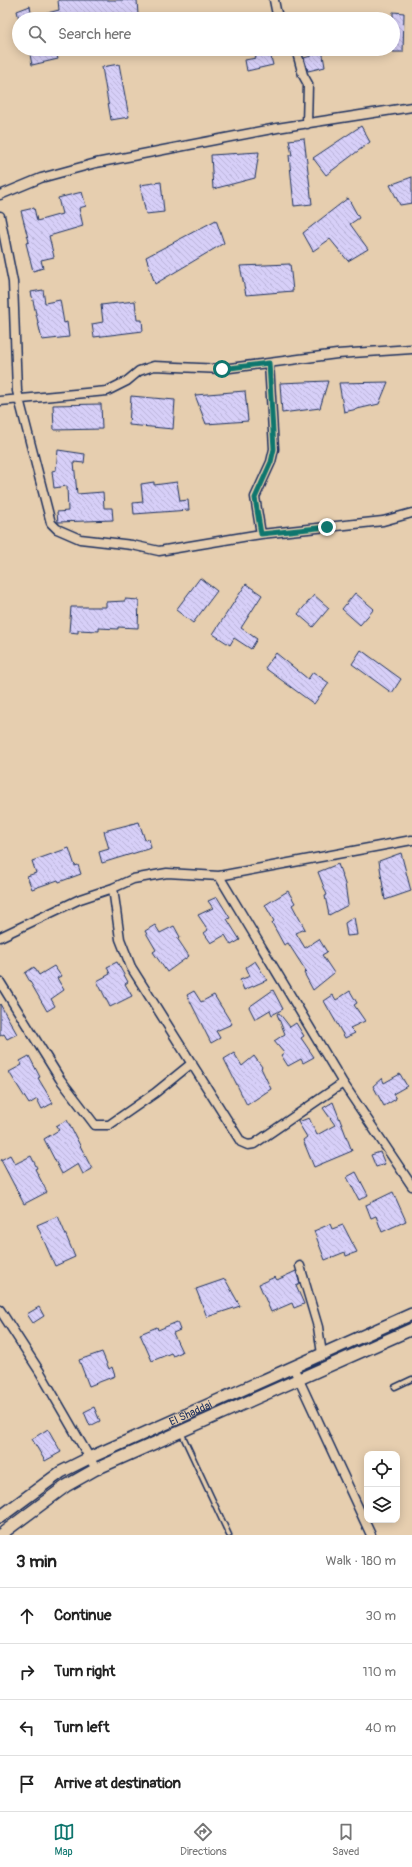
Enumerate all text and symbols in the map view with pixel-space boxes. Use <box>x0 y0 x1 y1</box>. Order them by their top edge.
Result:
search box <box>12 12 400 56</box>
icon: search <box>26 23 48 45</box>
text: Search here <box>58 25 131 44</box>
route start <box>213 360 231 378</box>
route end <box>318 518 336 536</box>
street label: El Shaddai <box>167 1398 214 1428</box>
map controls <box>364 1451 400 1523</box>
button: locate <box>364 1451 400 1487</box>
button: layers <box>364 1487 400 1523</box>
text: 3 min <box>16 1551 57 1572</box>
text: Walk · 180 m <box>326 1553 396 1569</box>
icon: ahead <box>16 1605 38 1627</box>
text: Continue <box>54 1606 112 1625</box>
text: 30 m <box>366 1608 396 1624</box>
icon: right <box>16 1661 38 1683</box>
text: Turn right <box>54 1662 115 1681</box>
text: 110 m <box>363 1664 396 1680</box>
icon: left <box>16 1717 38 1739</box>
text: Turn left <box>54 1718 110 1737</box>
text: 40 m <box>365 1720 396 1736</box>
icon: arrive <box>16 1773 38 1795</box>
text: Arrive at destination <box>54 1774 181 1793</box>
tab: Map <box>53 1821 75 1858</box>
tab: Directions <box>180 1821 227 1858</box>
tab: Saved <box>332 1821 359 1858</box>

